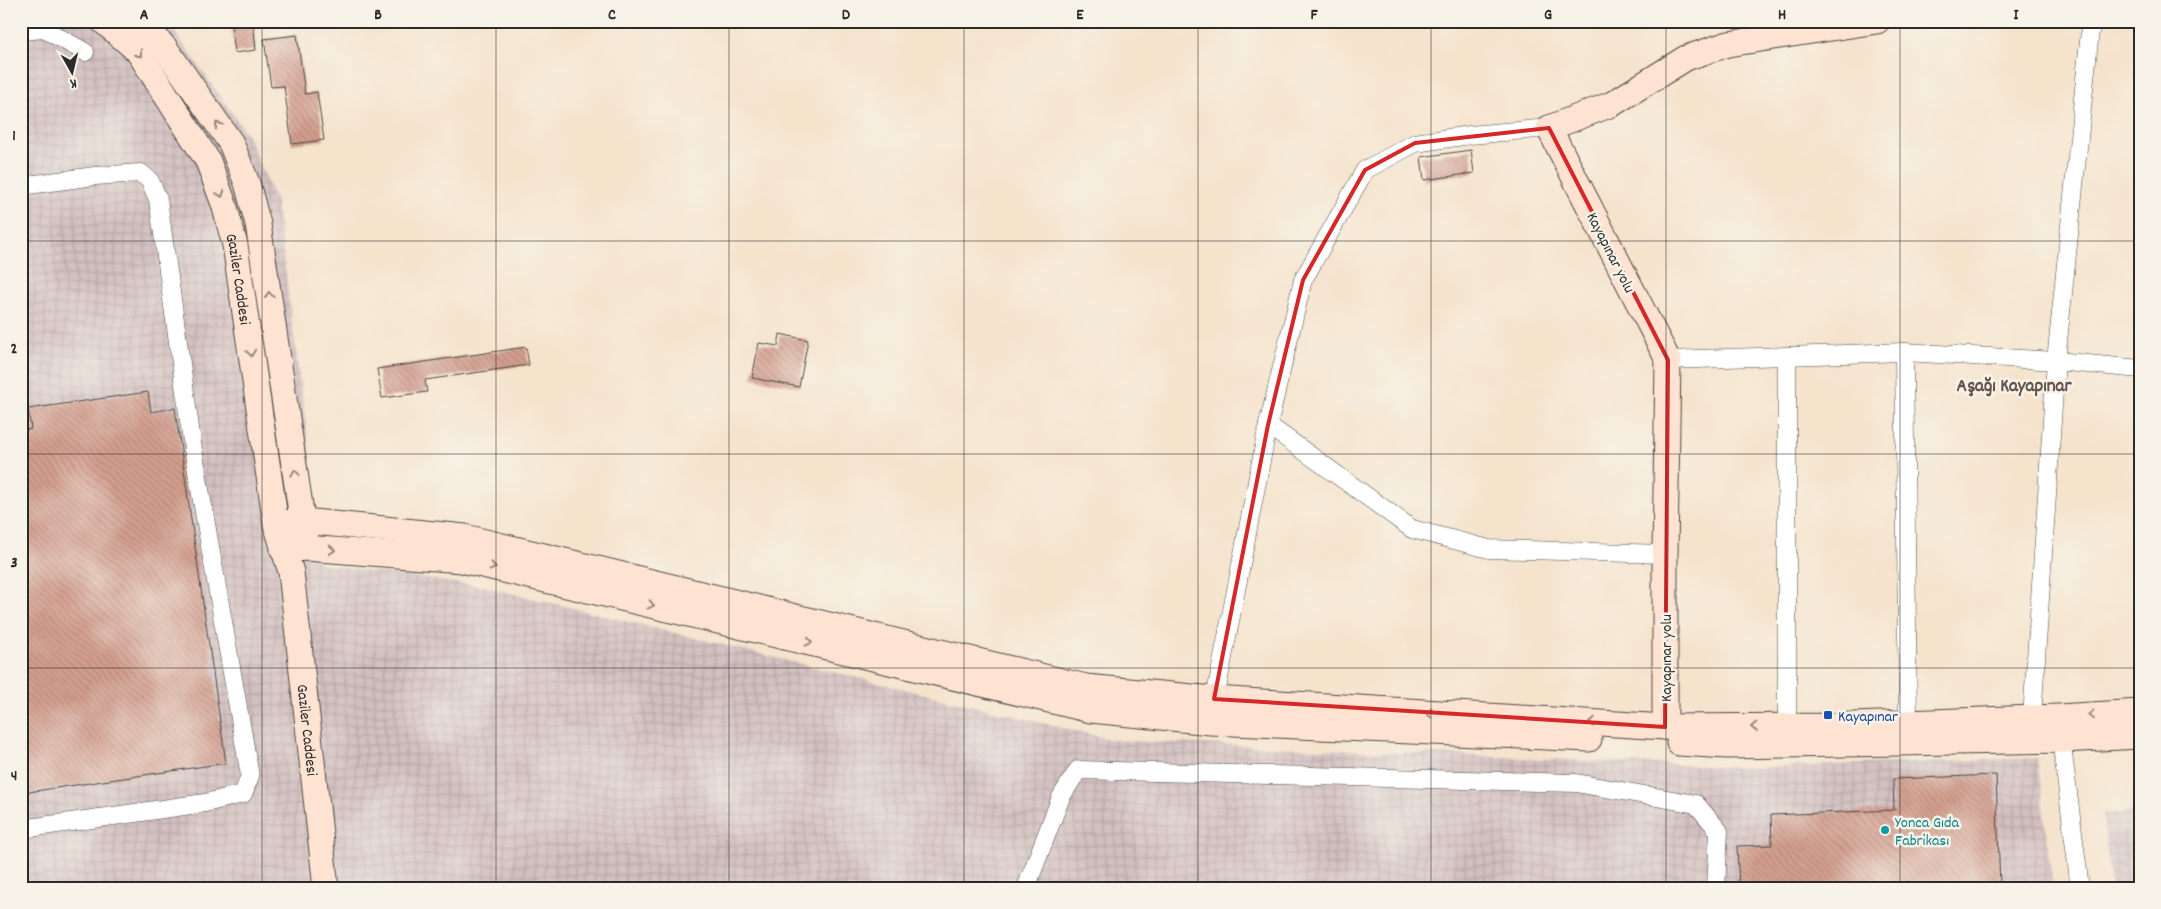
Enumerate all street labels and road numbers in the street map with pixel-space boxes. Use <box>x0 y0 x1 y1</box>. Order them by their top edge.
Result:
street label: Kayapınar yolu <box>1580 209 1640 298</box>
street label: Gaziler Caddesi <box>218 231 256 327</box>
street label: Kayapınar yolu <box>1656 614 1679 702</box>
street label: Gaziler Caddesi <box>289 683 323 777</box>

